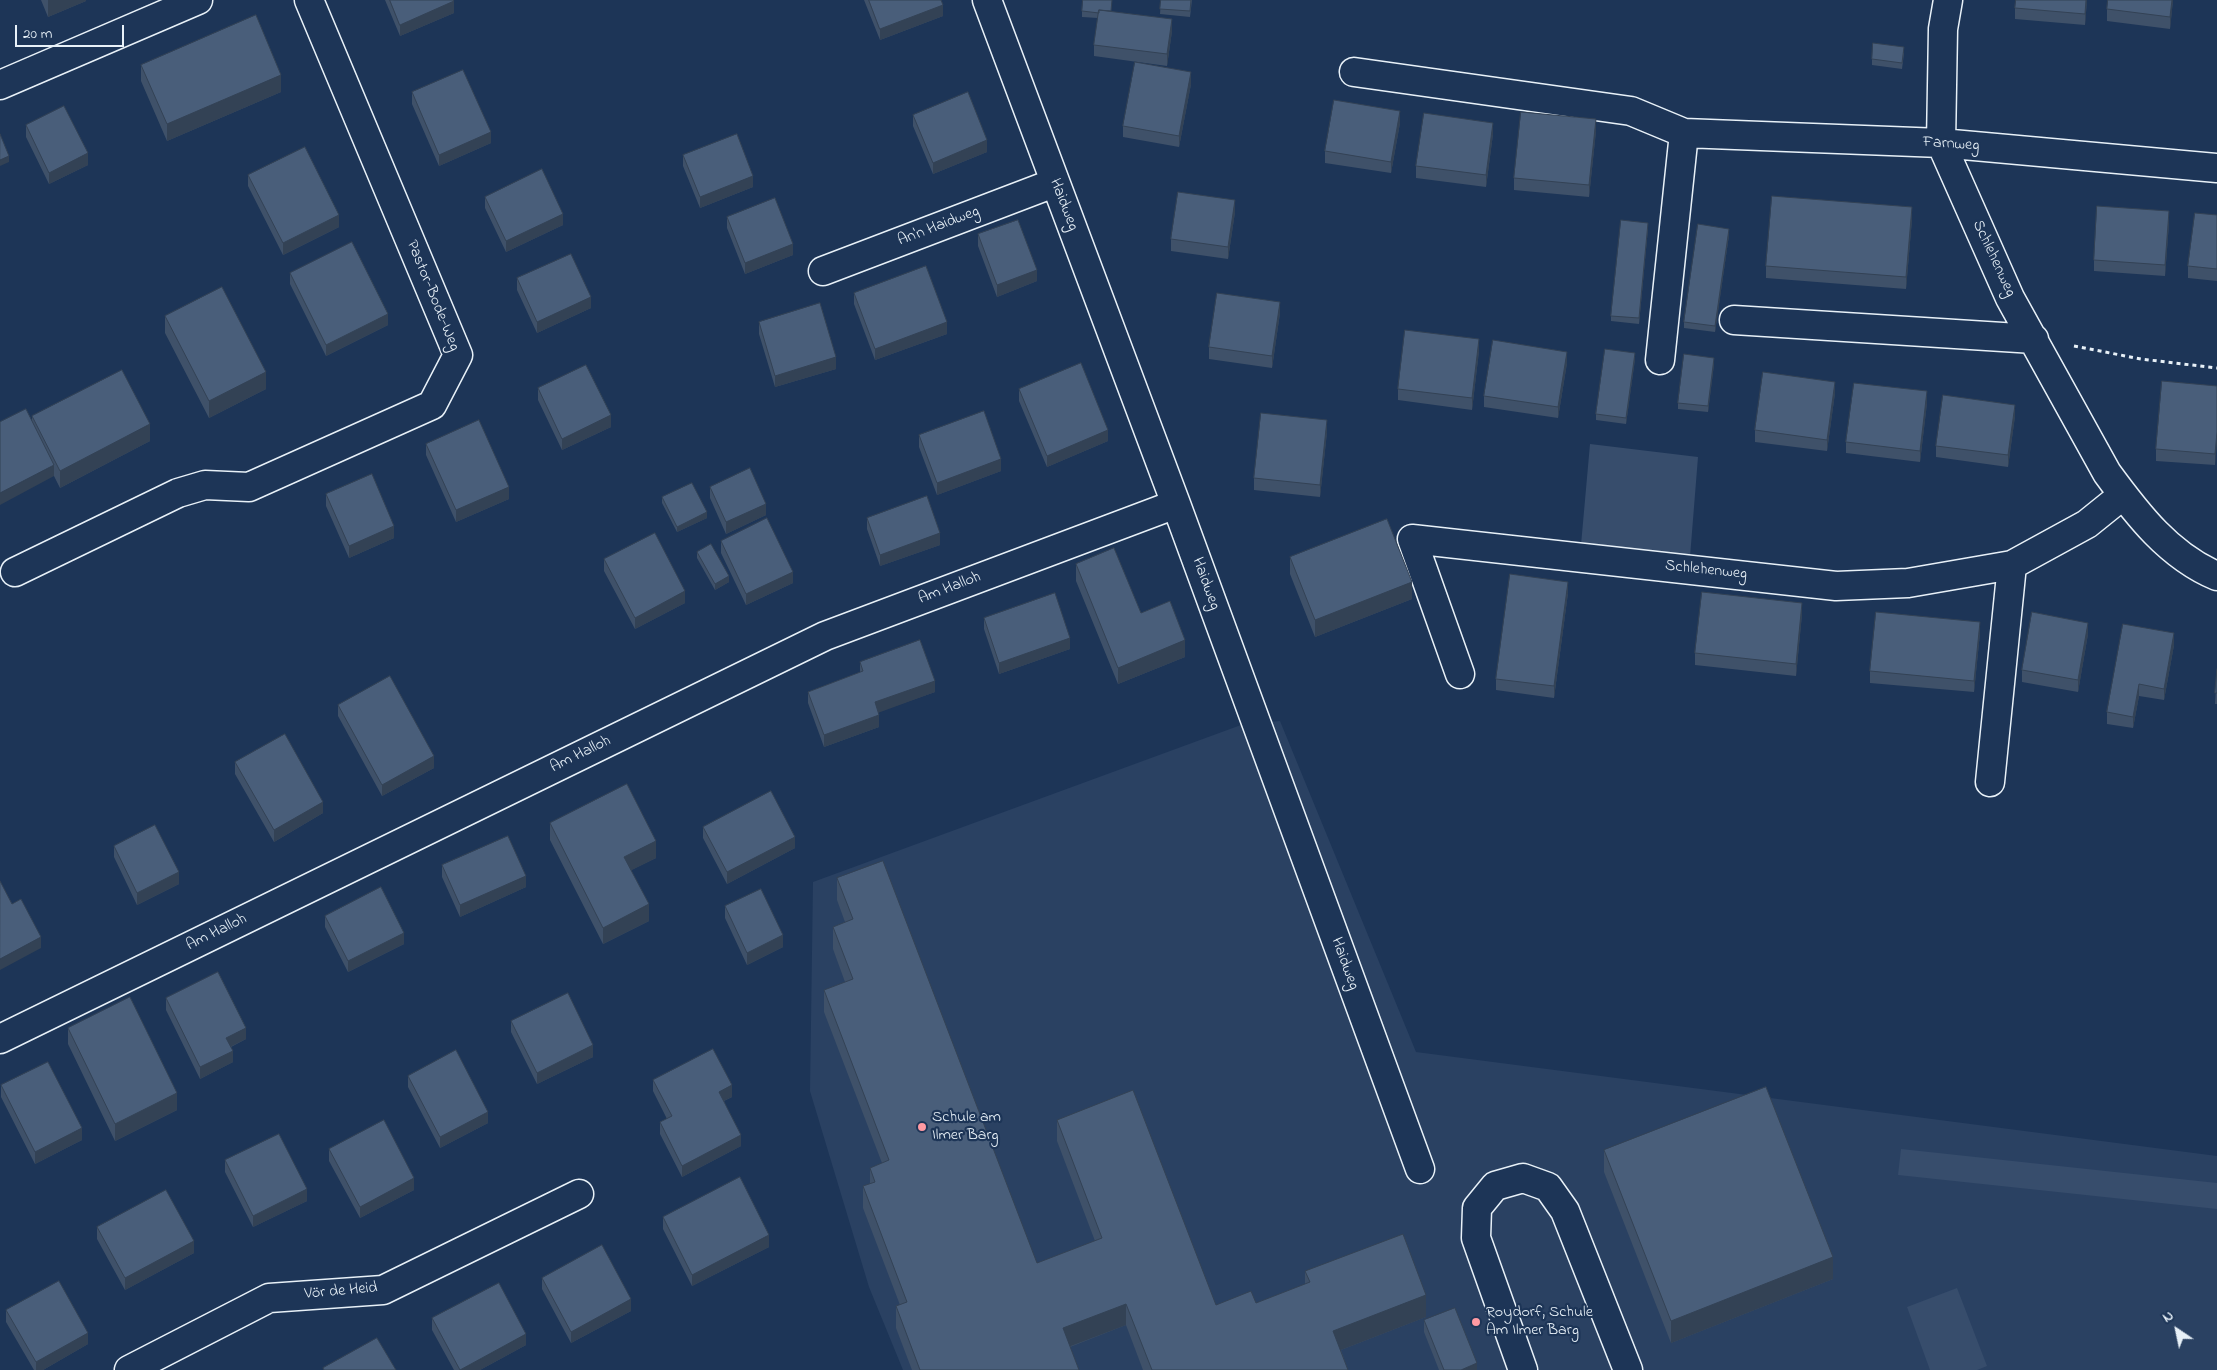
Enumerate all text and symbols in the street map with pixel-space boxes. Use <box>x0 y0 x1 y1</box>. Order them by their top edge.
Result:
scale bar <box>18 15 126 47</box>
text: 20 m <box>23 23 52 45</box>
street label: Farnweg <box>1922 133 1980 157</box>
street label: Haidweg <box>1044 176 1082 234</box>
street label: An'n Haidweg <box>895 203 983 251</box>
street label: Schlehenweg <box>1967 218 2019 300</box>
street label: Pastor-Bode-Weg <box>401 238 463 354</box>
street label: Haidweg <box>1187 555 1223 613</box>
street label: Schlehenweg <box>1664 557 1748 585</box>
street label: Am Halloh <box>916 568 984 610</box>
street label: Am Halloh <box>548 732 614 778</box>
street label: Am Halloh <box>184 910 250 956</box>
street label: Haidweg <box>1326 935 1362 993</box>
place label: Schule am Ilmer Barg <box>932 1108 1001 1146</box>
marker: Schule am Ilmer Barg <box>916 1121 928 1133</box>
street label: Vör de Heid <box>304 1279 378 1305</box>
place label: Roydorf, Schule Am Ilmer Barg <box>1486 1303 1593 1341</box>
north arrow <box>2152 1305 2202 1355</box>
text: N <box>2159 1306 2178 1329</box>
marker: Roydorf, Schule Am Ilmer Barg <box>1470 1316 1482 1328</box>

